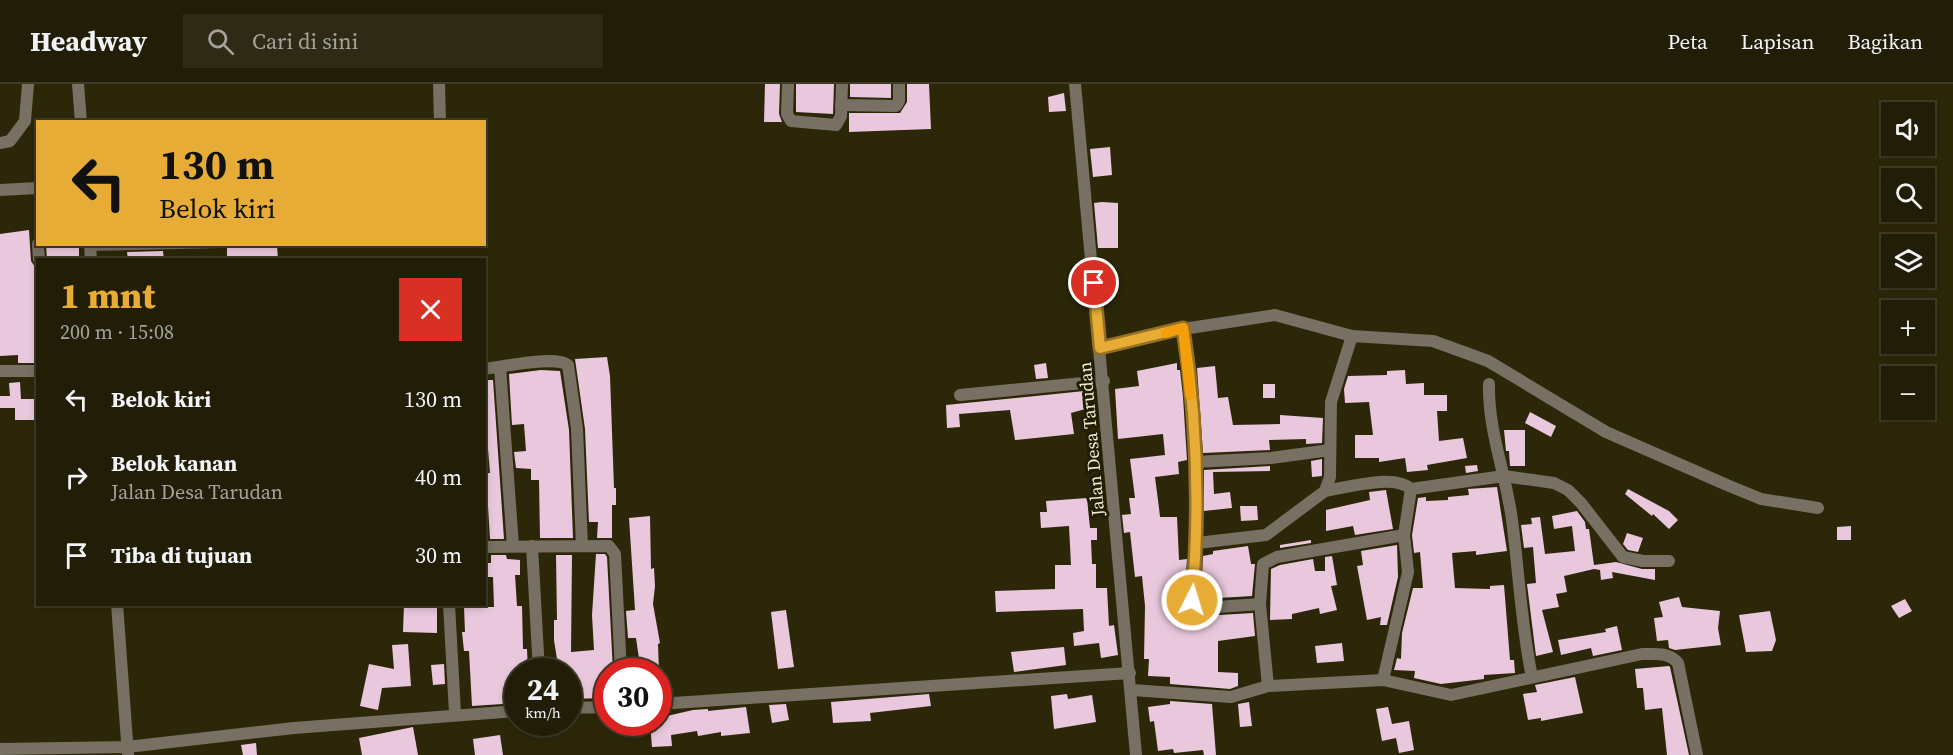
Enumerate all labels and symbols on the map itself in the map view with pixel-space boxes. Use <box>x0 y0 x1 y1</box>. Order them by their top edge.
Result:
pin <box>1068 257 1119 308</box>
street label: Jalan Desa Tarudan <box>1072 361 1110 518</box>
position arrow <box>1160 568 1224 632</box>
speed limit sign: 30 <box>594 658 672 736</box>

